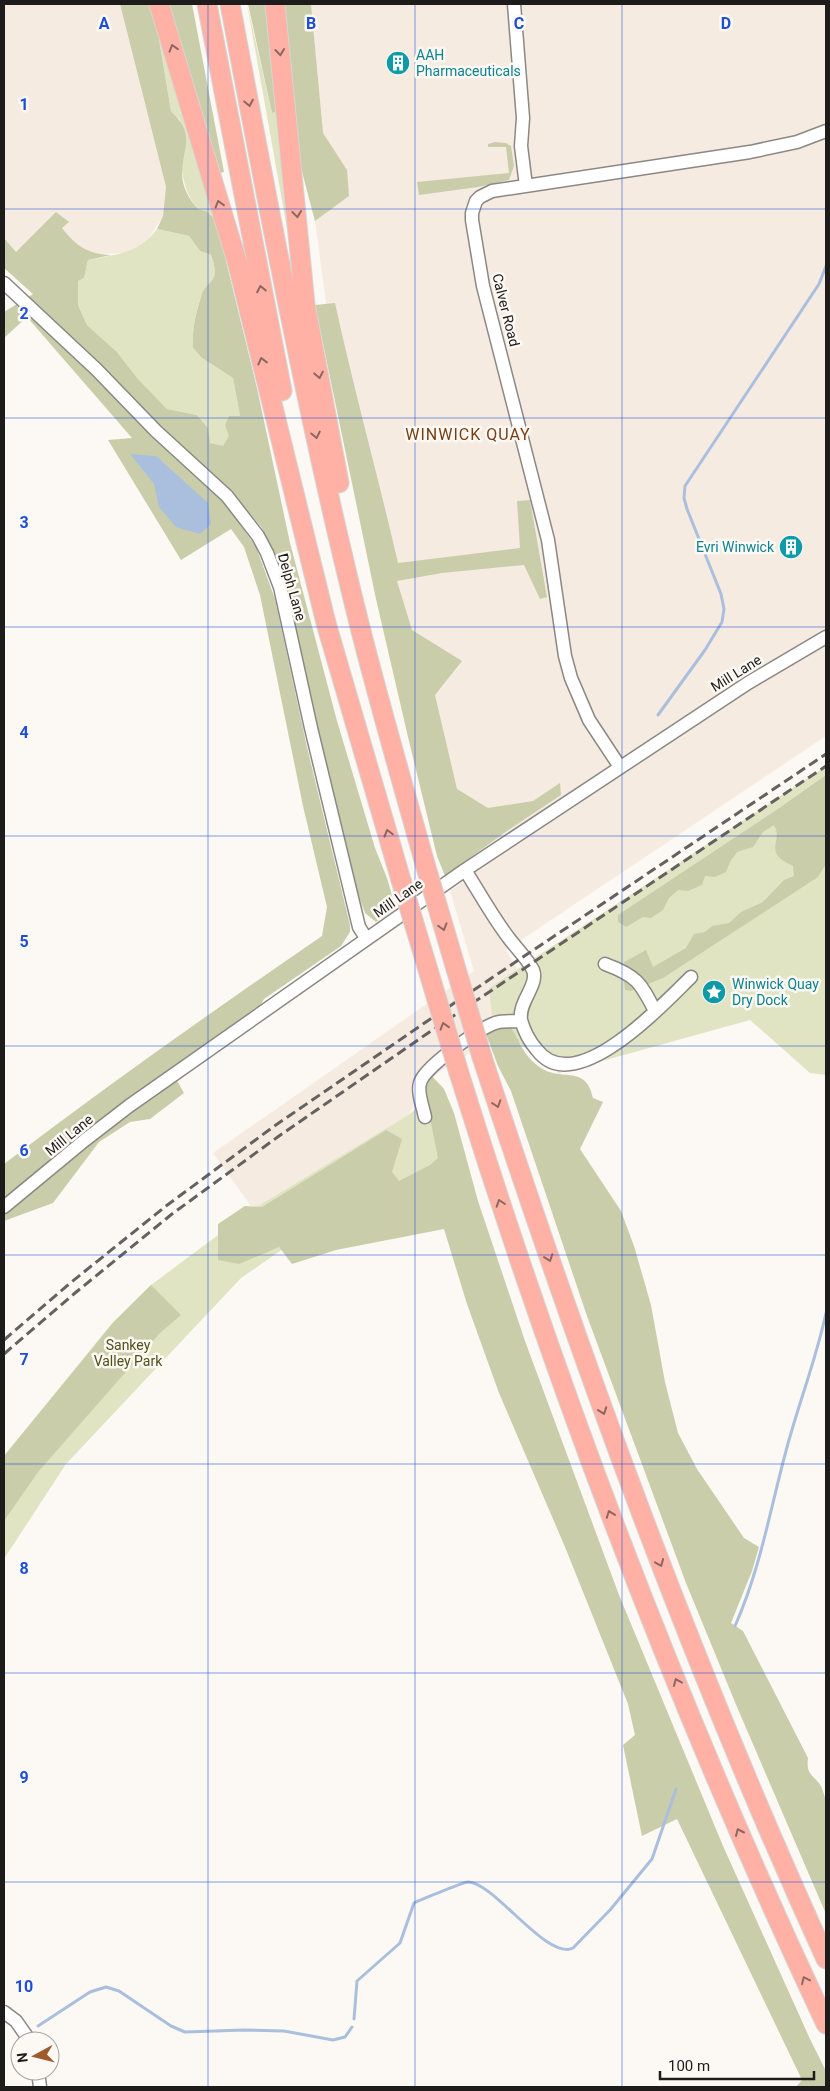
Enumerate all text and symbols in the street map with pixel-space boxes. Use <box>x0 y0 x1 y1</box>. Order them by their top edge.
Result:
text: A <box>99 14 110 33</box>
text: B <box>306 14 316 33</box>
text: C <box>514 14 524 33</box>
text: D <box>721 14 731 33</box>
one-way arrow <box>168 45 178 53</box>
place label: AAH Pharmaceuticals <box>416 47 521 79</box>
one-way arrow <box>274 49 285 57</box>
building icon: AAH Pharmaceuticals <box>385 50 411 76</box>
text: 1 <box>19 95 29 114</box>
one-way arrow <box>243 99 253 108</box>
one-way arrow <box>215 200 225 208</box>
one-way arrow <box>291 210 302 218</box>
street label: Calver Road <box>489 272 523 348</box>
one-way arrow <box>256 284 267 293</box>
text: 2 <box>19 304 29 323</box>
one-way arrow <box>257 356 268 365</box>
one-way arrow <box>313 370 323 379</box>
district label: WINWICK QUAY <box>405 425 531 444</box>
one-way arrow <box>310 431 321 440</box>
text: 3 <box>19 513 29 532</box>
building icon: Evri Winwick <box>778 534 804 560</box>
place label: Evri Winwick <box>696 539 775 555</box>
street label: Delph Lane <box>275 551 309 623</box>
street label: Mill Lane <box>708 651 764 695</box>
text: 4 <box>19 723 29 742</box>
one-way arrow <box>383 829 393 837</box>
street label: Mill Lane <box>370 875 426 921</box>
one-way arrow <box>438 923 448 931</box>
text: 5 <box>19 932 29 951</box>
place label: Winwick Quay Dry Dock <box>732 976 819 1008</box>
place icon: Winwick Quay Dry Dock <box>701 979 727 1005</box>
one-way arrow <box>440 1023 450 1031</box>
one-way arrow <box>492 1099 502 1107</box>
street label: Mill Lane <box>42 1111 96 1159</box>
text: 6 <box>19 1141 29 1160</box>
one-way arrow <box>495 1199 505 1208</box>
one-way arrow <box>543 1253 553 1262</box>
park label: Sankey Valley Park <box>94 1337 163 1369</box>
text: 7 <box>19 1350 29 1369</box>
one-way arrow <box>597 1406 607 1415</box>
one-way arrow <box>606 1511 616 1519</box>
one-way arrow <box>654 1558 665 1567</box>
text: 8 <box>19 1559 29 1578</box>
one-way arrow <box>672 1678 683 1687</box>
text: 9 <box>19 1768 29 1787</box>
one-way arrow <box>735 1828 746 1837</box>
one-way arrow <box>801 1976 812 1985</box>
text: 10 <box>15 1977 33 1996</box>
north arrow <box>10 2031 60 2081</box>
scale bar <box>660 2048 814 2080</box>
text: N <box>14 2052 31 2063</box>
text: 100 m <box>668 2057 710 2075</box>

